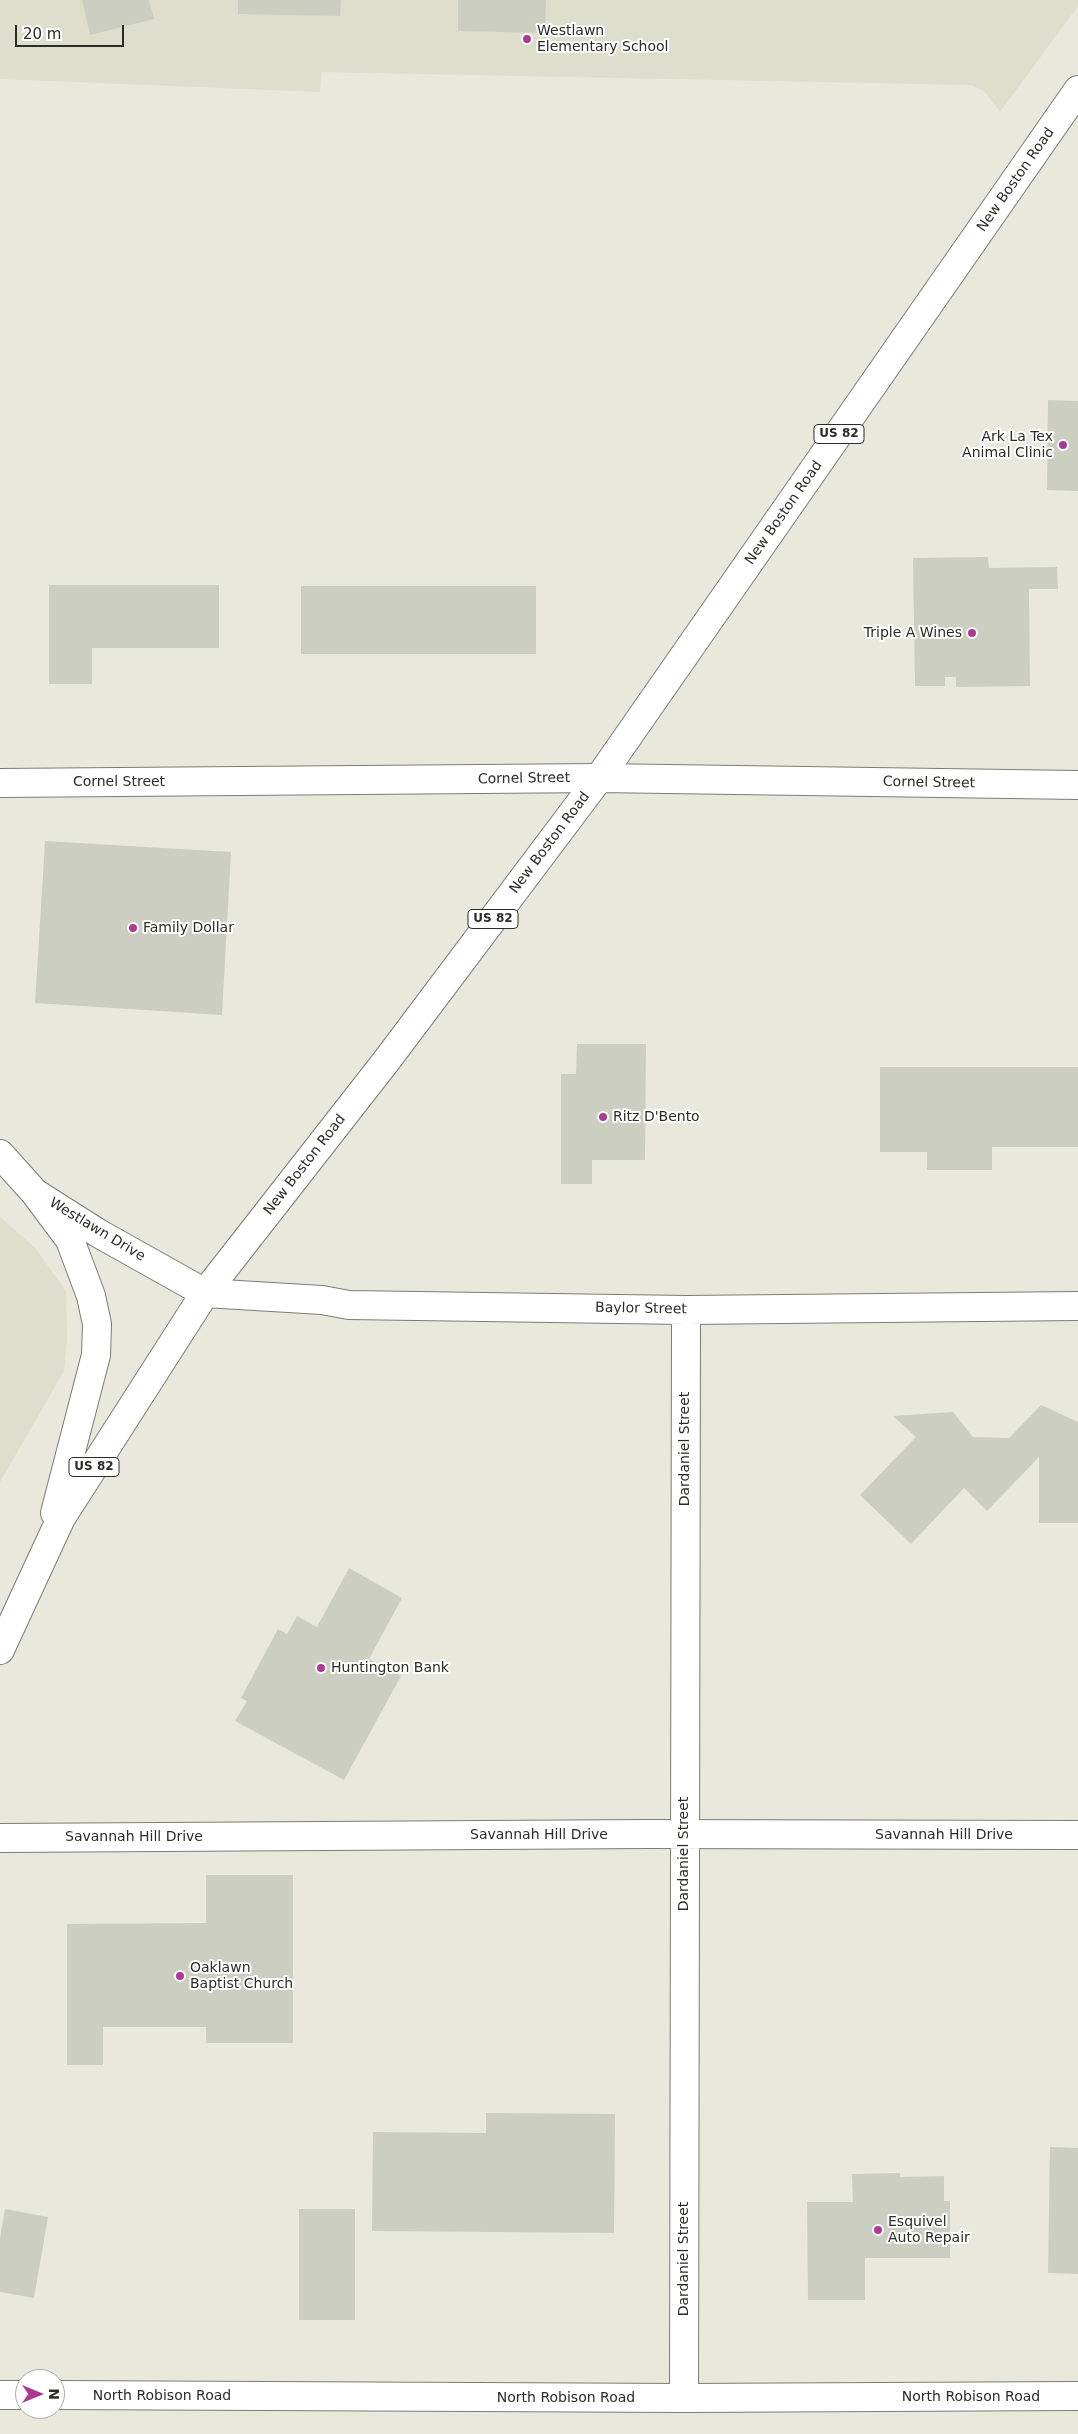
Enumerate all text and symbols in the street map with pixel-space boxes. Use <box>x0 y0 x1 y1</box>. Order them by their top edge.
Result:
scale bar <box>18 15 126 47</box>
place label: Westlawn Elementary School <box>537 23 669 56</box>
text: 20 m <box>23 25 61 43</box>
marker: Westlawn Elementary School <box>521 33 533 45</box>
street label: New Boston Road <box>974 125 1058 235</box>
road number: US 82 <box>814 424 864 444</box>
place label: Ark La Tex Animal Clinic <box>962 429 1053 462</box>
marker: Ark La Tex Animal Clinic <box>1057 439 1069 451</box>
street label: New Boston Road <box>742 458 826 568</box>
place label: Triple A Wines <box>864 625 962 641</box>
marker: Triple A Wines <box>966 627 978 639</box>
street label: Cornel Street <box>478 770 570 788</box>
street label: Cornel Street <box>73 774 165 790</box>
street label: Cornel Street <box>883 774 975 792</box>
street label: New Boston Road <box>506 789 594 897</box>
road number: US 82 <box>468 910 518 929</box>
place label: Family Dollar <box>143 920 234 936</box>
marker: Family Dollar <box>127 922 139 934</box>
place label: Ritz D'Bento <box>613 1109 700 1125</box>
street label: New Boston Road <box>261 1111 349 1219</box>
marker: Ritz D'Bento <box>597 1111 609 1123</box>
street label: Westlawn Drive <box>46 1195 148 1265</box>
street label: Baylor Street <box>595 1300 687 1318</box>
street label: Dardaniel Street <box>677 1392 693 1506</box>
road number: US 82 <box>69 1458 119 1476</box>
place label: Huntington Bank <box>331 1660 449 1676</box>
marker: Huntington Bank <box>315 1662 327 1674</box>
street label: Dardaniel Street <box>676 1797 692 1911</box>
street label: Savannah Hill Drive <box>470 1827 608 1843</box>
street label: Savannah Hill Drive <box>875 1827 1013 1843</box>
street label: Savannah Hill Drive <box>65 1829 203 1845</box>
place label: Oaklawn Baptist Church <box>190 1960 293 1992</box>
marker: Oaklawn Baptist Church <box>174 1970 186 1982</box>
street label: Dardaniel Street <box>676 2202 692 2316</box>
place label: Esquivel Auto Repair <box>888 2214 970 2246</box>
marker: Esquivel Auto Repair <box>872 2224 884 2236</box>
north arrow <box>15 2369 65 2419</box>
text: N <box>46 2388 62 2400</box>
street label: North Robison Road <box>93 2388 231 2404</box>
street label: North Robison Road <box>902 2389 1040 2405</box>
street label: North Robison Road <box>497 2390 635 2406</box>

